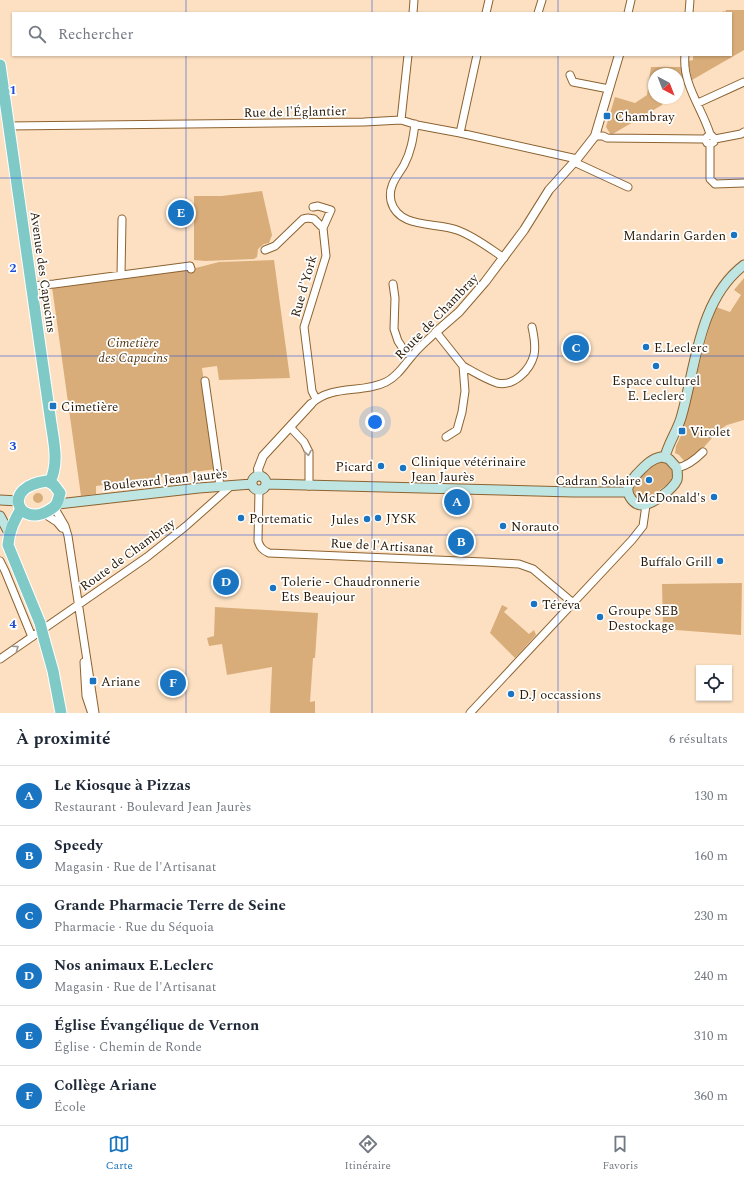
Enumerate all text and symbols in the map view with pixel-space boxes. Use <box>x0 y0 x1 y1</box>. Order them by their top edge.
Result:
search box <box>12 12 732 56</box>
icon: search <box>26 23 48 45</box>
text: Rechercher <box>58 23 133 46</box>
north arrow <box>648 68 684 104</box>
text: 1 <box>9 80 17 100</box>
street label: Rue de l'Églantier <box>244 101 346 123</box>
place label: Chambray <box>615 107 675 127</box>
marker: Chambray <box>602 111 612 121</box>
pin: E <box>168 198 194 228</box>
street label: Avenue des Capucins <box>25 210 61 334</box>
place label: Mandarin Garden <box>623 226 726 246</box>
marker: Mandarin Garden <box>729 230 739 240</box>
street label: Rue d'York <box>286 253 322 320</box>
text: 2 <box>9 258 17 278</box>
street label: Route de Chambray <box>390 268 484 364</box>
park label: Cimetière des Capucins <box>98 333 168 368</box>
pin: C <box>563 333 589 363</box>
place label: E.Leclerc <box>654 338 708 358</box>
marker: E.Leclerc <box>641 342 651 352</box>
marker: Espace culturel E. Leclerc <box>651 361 661 371</box>
place label: Espace culturel E. Leclerc <box>612 371 700 406</box>
place label: Cimetière <box>61 397 118 417</box>
marker: Cimetière <box>48 401 58 411</box>
your location <box>365 412 385 432</box>
place label: Virolet <box>690 422 731 442</box>
marker: Virolet <box>677 426 687 436</box>
text: 3 <box>9 436 17 456</box>
one-way arrow <box>303 450 311 456</box>
place label: Clinique vétérinaire Jean Jaurès <box>411 452 526 487</box>
place label: Picard <box>336 457 373 477</box>
marker: Picard <box>376 461 386 471</box>
marker: Clinique vétérinaire Jean Jaurès <box>398 463 408 473</box>
street label: Boulevard Jean Jaurès <box>102 464 228 496</box>
place label: Cadran Solaire <box>556 471 641 491</box>
marker: Cadran Solaire <box>644 475 654 485</box>
pin: A <box>444 487 470 517</box>
place label: McDonald's <box>636 488 706 508</box>
marker: McDonald's <box>709 492 719 502</box>
place label: Portematic <box>249 509 312 529</box>
place label: JYSK <box>386 509 417 529</box>
place label: Jules <box>331 510 359 530</box>
street label: Route de Chambray <box>76 513 180 596</box>
marker: Portematic <box>236 513 246 523</box>
marker: JYSK <box>373 513 383 523</box>
marker: Jules <box>362 514 372 524</box>
place label: Norauto <box>511 517 559 537</box>
marker: Norauto <box>498 521 508 531</box>
pin: B <box>448 527 474 557</box>
street label: Rue de l'Artisanat <box>330 533 434 559</box>
place label: Buffalo Grill <box>640 552 712 572</box>
marker: Buffalo Grill <box>715 556 725 566</box>
pin: D <box>213 567 239 597</box>
place label: Tolerie - Chaudronnerie Ets Beaujour <box>281 572 420 607</box>
marker: Tolerie - Chaudronnerie Ets Beaujour <box>268 583 278 593</box>
place label: Téréva <box>542 595 581 615</box>
marker: Téréva <box>529 599 539 609</box>
place label: Groupe SEB Destockage <box>608 601 678 636</box>
marker: Groupe SEB Destockage <box>595 612 605 622</box>
text: 4 <box>9 614 17 634</box>
one-way arrow <box>12 645 19 653</box>
map controls <box>696 665 732 701</box>
button: locate <box>696 665 732 701</box>
pin: F <box>160 668 186 698</box>
place label: Ariane <box>101 672 140 692</box>
marker: Ariane <box>88 676 98 686</box>
place label: D.J occassions <box>519 685 601 705</box>
marker: D.J occassions <box>506 689 516 699</box>
text: À proximité <box>16 726 111 752</box>
text: 6 résultats <box>669 729 728 749</box>
text: Le Kiosque à Pizzas <box>54 774 191 797</box>
text: A <box>24 786 34 806</box>
text: 130 m <box>694 786 728 806</box>
text: Restaurant · Boulevard Jean Jaurès <box>54 797 251 817</box>
text: Speedy <box>54 834 103 857</box>
text: B <box>24 846 34 866</box>
text: 160 m <box>694 846 728 866</box>
text: Magasin · Rue de l'Artisanat <box>54 857 216 877</box>
text: Grande Pharmacie Terre de Seine <box>54 894 286 917</box>
text: C <box>24 906 34 926</box>
text: 230 m <box>694 906 728 926</box>
text: Pharmacie · Rue du Séquoia <box>54 917 214 937</box>
text: Nos animaux E.Leclerc <box>54 954 213 977</box>
text: D <box>24 966 34 986</box>
text: 240 m <box>694 966 728 986</box>
text: Magasin · Rue de l'Artisanat <box>54 977 216 997</box>
text: Église Évangélique de Vernon <box>54 1014 259 1037</box>
text: E <box>25 1026 33 1046</box>
text: 310 m <box>694 1026 728 1046</box>
text: Église · Chemin de Ronde <box>54 1037 202 1057</box>
text: Collège Ariane <box>54 1074 157 1097</box>
text: F <box>25 1086 33 1106</box>
text: 360 m <box>694 1086 728 1106</box>
text: École <box>54 1097 86 1117</box>
tab: Carte <box>106 1133 133 1174</box>
tab: Itinéraire <box>344 1133 391 1174</box>
tab: Favoris <box>602 1133 638 1174</box>

